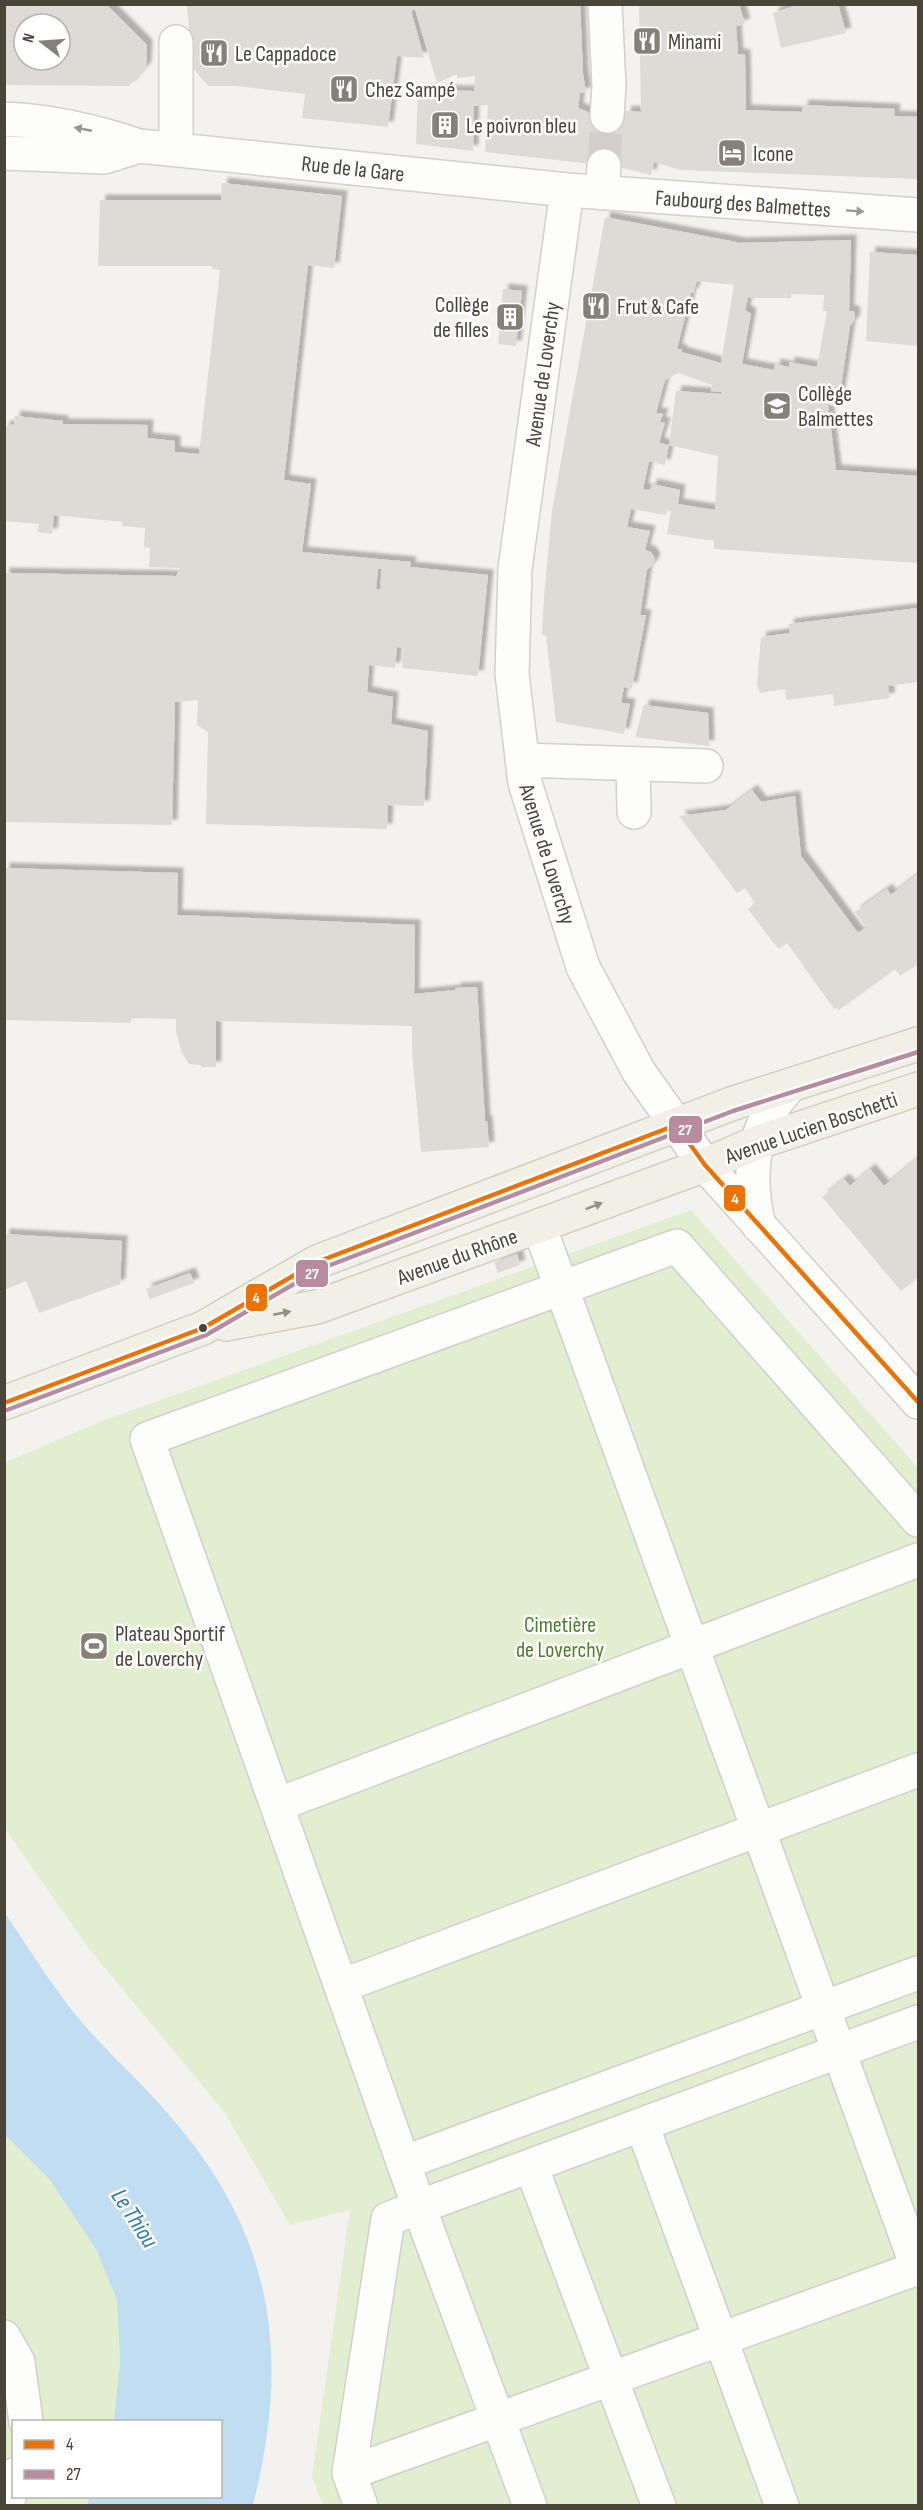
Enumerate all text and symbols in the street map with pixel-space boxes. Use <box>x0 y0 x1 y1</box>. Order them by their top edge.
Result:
north arrow <box>12 12 72 72</box>
restaurant icon: Minami <box>631 25 663 57</box>
place label: Minami <box>668 29 721 56</box>
text: N <box>19 31 39 45</box>
restaurant icon: Le Cappadoce <box>198 37 230 69</box>
place label: Le Cappadoce <box>235 41 337 68</box>
restaurant icon: Chez Sampé <box>328 73 360 105</box>
place label: Chez Sampé <box>365 77 455 104</box>
building icon: Le poivron bleu <box>429 109 461 141</box>
place label: Le poivron bleu <box>466 113 576 140</box>
one-way arrow <box>74 124 93 133</box>
hotel icon: Icone <box>716 137 748 169</box>
place label: Icone <box>753 141 794 168</box>
street label: Rue de la Gare <box>300 151 406 188</box>
street label: Faubourg des Balmettes <box>654 185 832 224</box>
one-way arrow <box>846 206 865 216</box>
restaurant icon: Frut & Cafe <box>580 290 612 322</box>
place label: Collège de filles <box>433 292 489 344</box>
place label: Frut & Cafe <box>617 294 699 321</box>
street label: Avenue de Loverchy <box>520 300 567 449</box>
building icon: Collège de filles <box>494 301 526 333</box>
place label: Collège Balmettes <box>798 381 873 433</box>
school or university icon: Collège Balmettes <box>761 390 793 422</box>
street label: Avenue de Loverchy <box>512 780 581 928</box>
street label: Avenue Lucien Boschetti <box>721 1086 901 1171</box>
line badge: 27 <box>668 1115 703 1144</box>
text: 27 <box>678 1121 692 1140</box>
line badge: 4 <box>723 1184 746 1212</box>
text: 4 <box>731 1190 739 1209</box>
one-way arrow <box>585 1201 603 1211</box>
street label: Avenue du Rhône <box>393 1223 521 1292</box>
line badge: 27 <box>295 1259 329 1288</box>
text: 27 <box>305 1265 319 1284</box>
line badge: 4 <box>245 1283 268 1312</box>
text: 4 <box>252 1289 260 1308</box>
one-way arrow <box>272 1308 291 1317</box>
unlabelled marker <box>197 1322 209 1334</box>
park label: Cimetière de Loverchy <box>516 1612 605 1664</box>
place label: Plateau Sportif de Loverchy <box>115 1621 225 1673</box>
sports icon: Plateau Sportif de Loverchy <box>78 1630 110 1662</box>
water label: Le Thiou <box>105 2183 165 2254</box>
legend <box>12 2420 222 2498</box>
text: 4 <box>66 2434 74 2455</box>
text: 27 <box>66 2464 81 2485</box>

